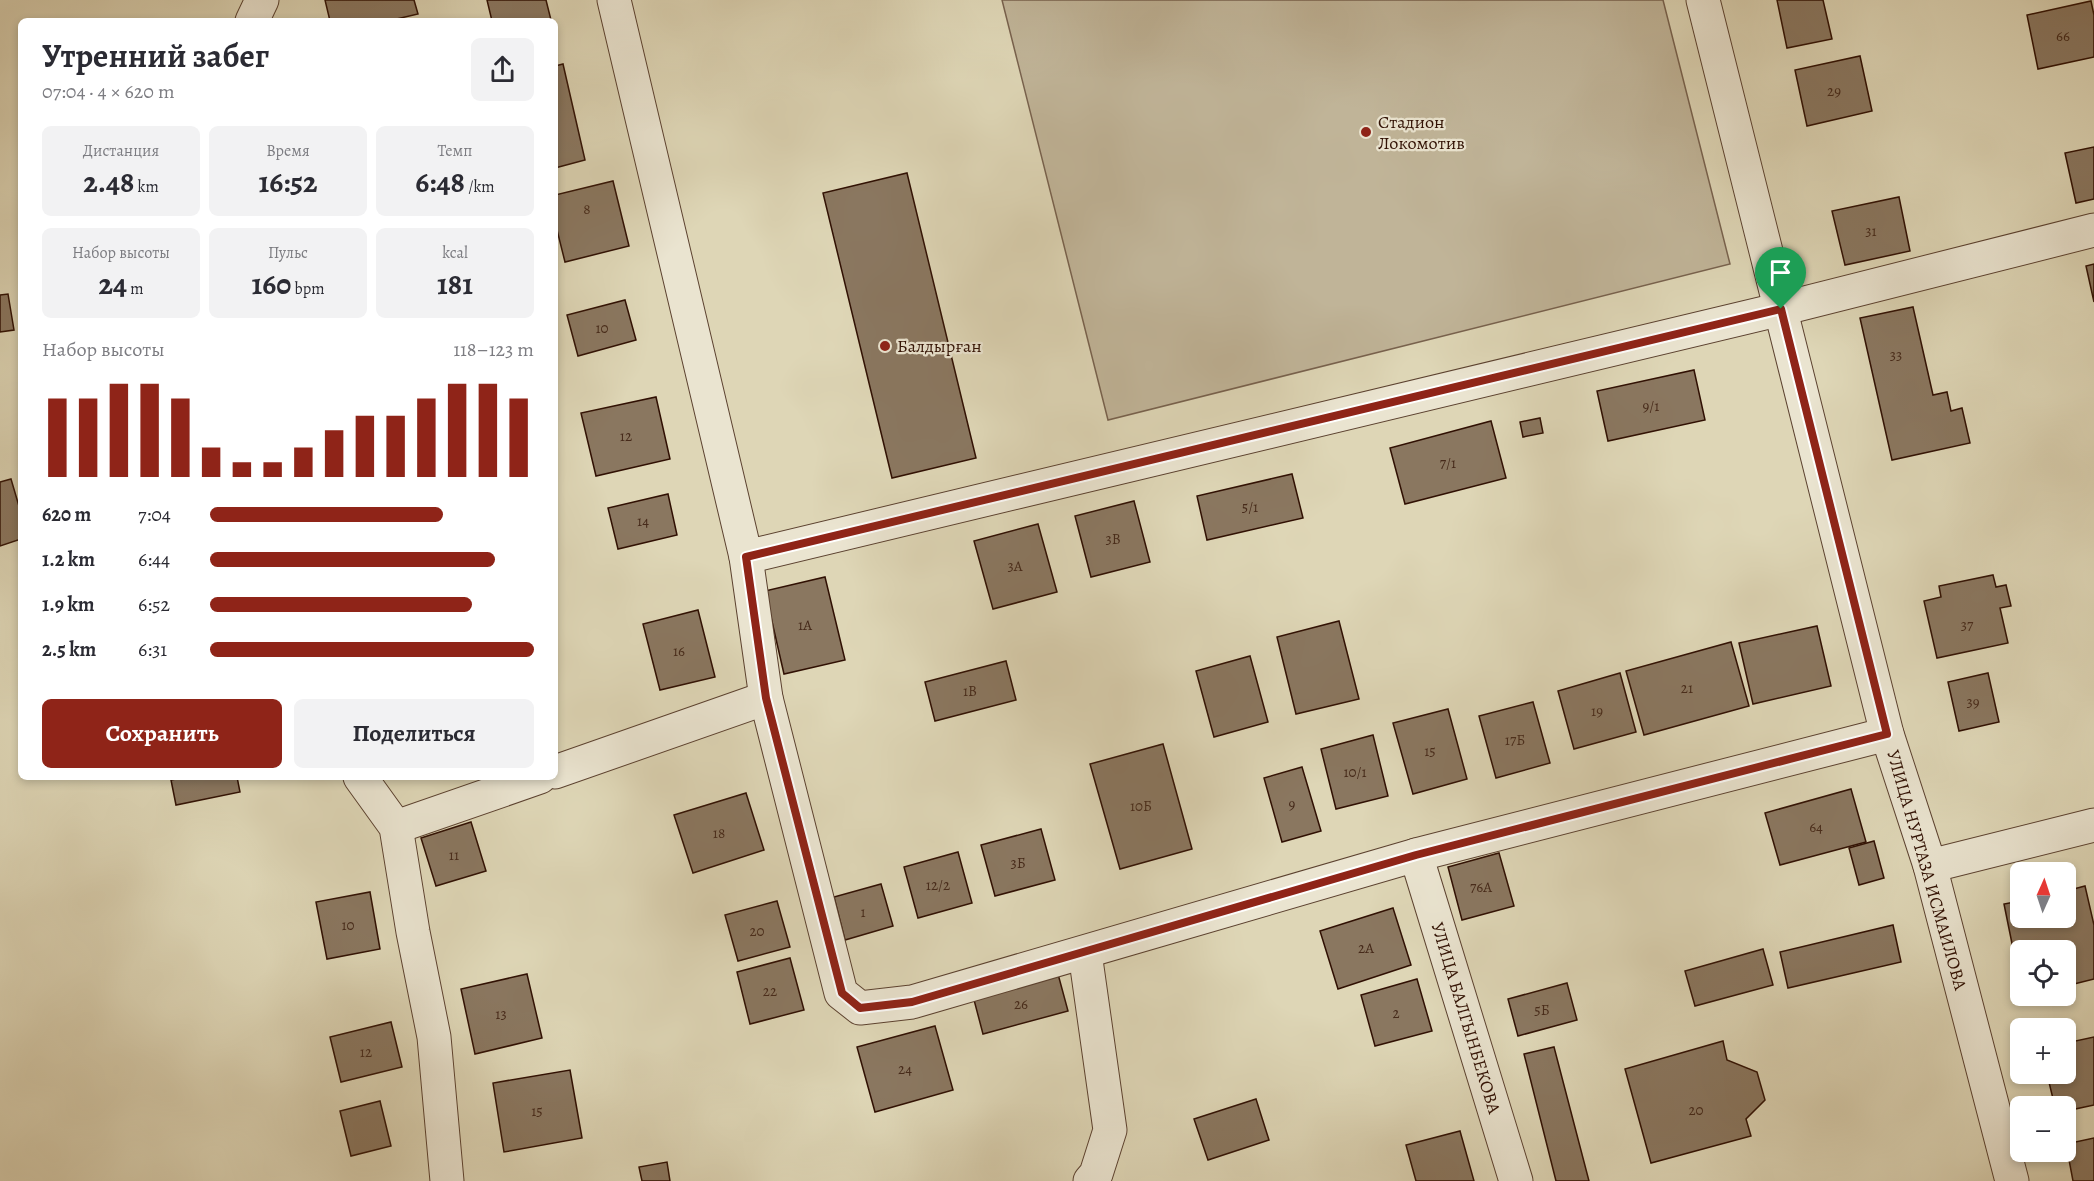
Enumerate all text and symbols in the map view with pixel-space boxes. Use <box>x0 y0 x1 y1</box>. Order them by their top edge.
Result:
house number: 66 <box>2056 26 2070 46</box>
text: Утренний забег <box>42 33 269 78</box>
button: share <box>471 38 534 101</box>
text: 07:04 · 4 × 620 m <box>42 78 175 105</box>
house number: 29 <box>1827 81 1841 101</box>
place label: Стадион Локомотив <box>1378 110 1465 155</box>
marker: Стадион Локомотив <box>1359 125 1373 139</box>
text: Дистанция <box>83 140 159 162</box>
text: Время <box>266 140 310 162</box>
text: Темп <box>438 140 472 162</box>
text: 2.48 <box>83 162 134 202</box>
text: 16:52 <box>258 162 318 202</box>
text: 6:48 <box>415 162 465 202</box>
text: km <box>134 176 159 198</box>
text: /km <box>465 176 495 198</box>
house number: 8 <box>583 199 591 219</box>
house number: 31 <box>1865 221 1877 241</box>
text: Набор высоты <box>72 242 170 264</box>
text: Пульс <box>268 242 308 264</box>
text: kcal <box>442 242 468 264</box>
pin <box>1755 247 1806 309</box>
icon: arrive <box>1764 256 1797 289</box>
text: 24 <box>98 264 127 304</box>
text: 160 <box>252 264 291 304</box>
text: 181 <box>437 264 473 304</box>
text: m <box>127 278 144 300</box>
text: bpm <box>291 278 324 300</box>
house number: 10 <box>595 318 609 338</box>
place label: Балдырған <box>897 334 982 358</box>
text: Набор высоты <box>42 336 165 363</box>
text: 118–123 m <box>453 336 534 363</box>
marker: Балдырған <box>878 339 892 353</box>
house number: 33 <box>1890 345 1902 365</box>
house number: 9/1 <box>1643 396 1659 416</box>
house number: 12 <box>620 426 632 446</box>
house number: 7/1 <box>1440 453 1456 473</box>
house number: 5/1 <box>1242 497 1258 517</box>
text: 620 m <box>42 501 91 528</box>
text: 7:04 <box>138 501 171 528</box>
house number: 14 <box>637 511 649 531</box>
house number: 3В <box>1105 529 1121 549</box>
text: 1.2 km <box>42 546 95 573</box>
text: 6:44 <box>138 546 170 573</box>
house number: 3А <box>1007 556 1023 576</box>
text: 1.9 km <box>42 591 95 618</box>
text: 6:52 <box>138 591 170 618</box>
house number: 1А <box>798 615 812 635</box>
house number: 37 <box>1961 615 1974 635</box>
text: 2.5 km <box>42 636 96 663</box>
text: 6:31 <box>138 636 167 663</box>
house number: 16 <box>673 641 685 661</box>
house number: 21 <box>1681 678 1693 698</box>
house number: 1В <box>963 681 977 701</box>
house number: 39 <box>1966 692 1980 712</box>
button: Сохранить <box>42 699 282 768</box>
button: Поделиться <box>294 699 534 768</box>
house number: 19 <box>1591 701 1603 721</box>
house number: 17Б <box>1505 730 1525 750</box>
house number: 15 <box>1424 741 1436 761</box>
street label: УЛИЦА НУРТАЗА ИСМАИЛОВА <box>1881 747 1973 993</box>
house number: 10/1 <box>1343 762 1367 782</box>
house number: 9 <box>1289 794 1296 814</box>
house number: 10Б <box>1130 796 1152 816</box>
house number: 64 <box>1809 817 1823 837</box>
house number: 18 <box>713 823 725 843</box>
house number: 11 <box>449 845 459 865</box>
house number: 3Б <box>1010 853 1026 873</box>
north arrow <box>2010 862 2076 928</box>
map controls <box>2010 862 2076 1162</box>
house number: 12/2 <box>926 875 950 895</box>
house number: 76А <box>1470 877 1492 897</box>
house number: 1 <box>860 902 866 922</box>
house number: 10 <box>341 915 355 935</box>
street label: УЛИЦА БАЛГЫНБЕКОВА <box>1425 919 1507 1117</box>
house number: 20 <box>749 921 765 941</box>
house number: 2А <box>1358 938 1374 958</box>
button: locate <box>2010 940 2076 1006</box>
house number: 22 <box>763 981 777 1001</box>
house number: 26 <box>1014 994 1028 1014</box>
house number: 5Б <box>1534 1000 1550 1020</box>
house number: 2 <box>1392 1003 1400 1023</box>
house number: 13 <box>495 1004 507 1024</box>
button: + <box>2010 1018 2076 1084</box>
house number: 12 <box>360 1042 372 1062</box>
house number: 24 <box>898 1059 912 1079</box>
button: − <box>2010 1096 2076 1162</box>
house number: 20 <box>1688 1100 1704 1120</box>
house number: 15 <box>531 1101 543 1121</box>

